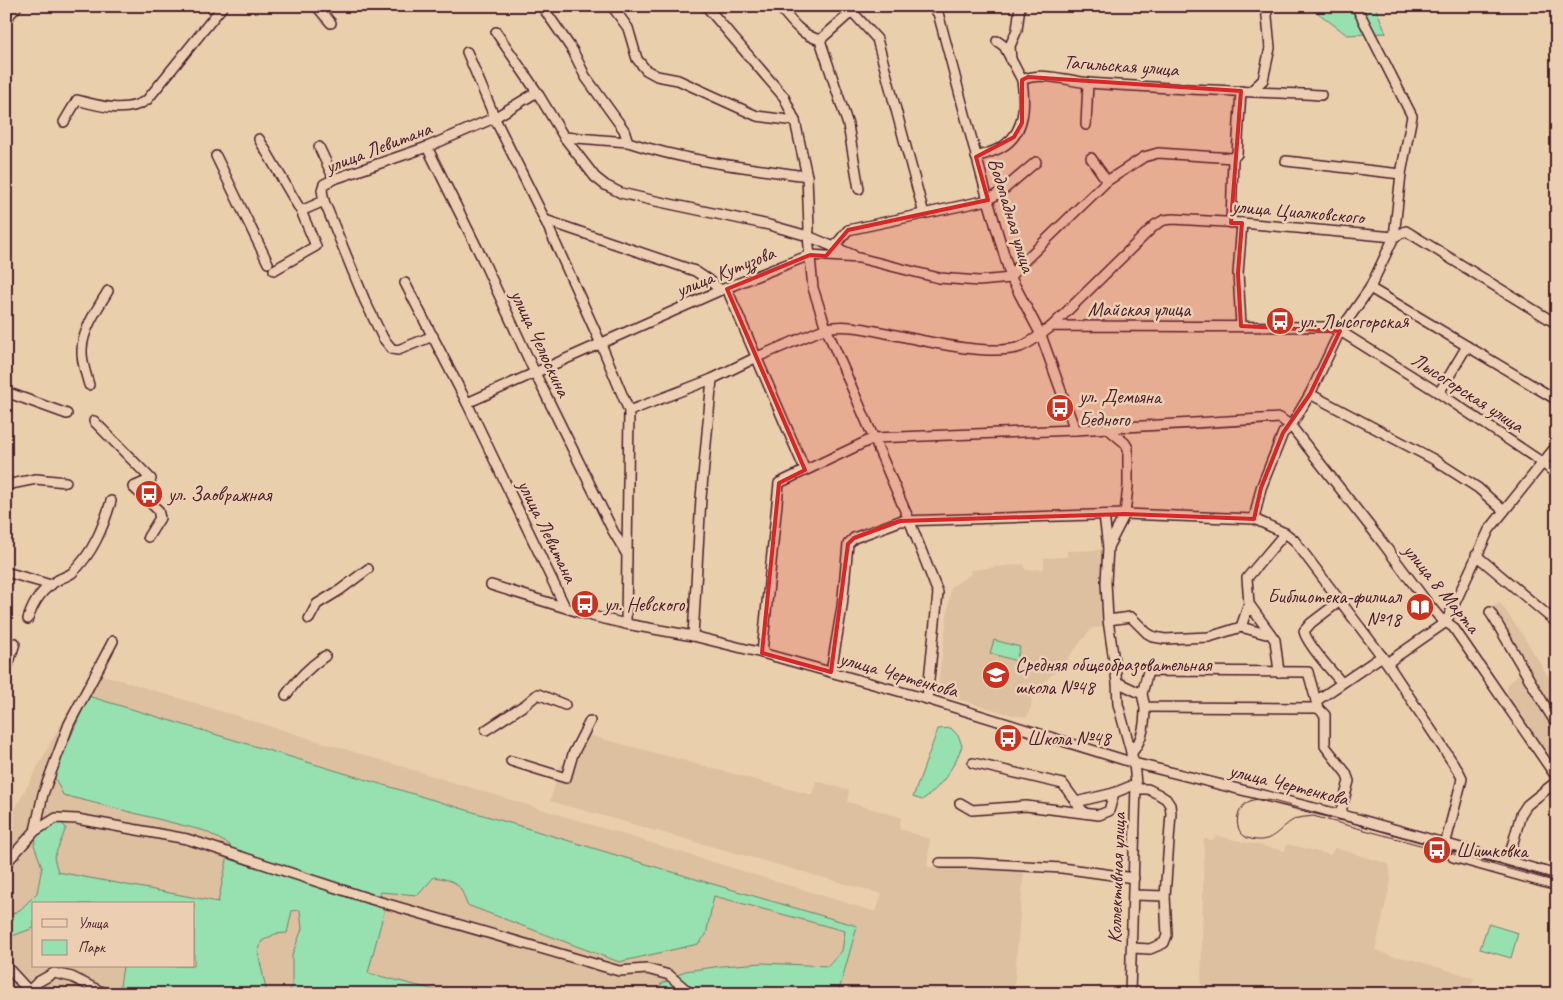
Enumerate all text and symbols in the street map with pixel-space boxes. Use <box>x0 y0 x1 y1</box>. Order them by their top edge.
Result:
street label: Тагильская улица <box>1063 49 1181 82</box>
street label: улица Левитана <box>321 115 436 179</box>
street label: Водопадная улица <box>982 155 1041 277</box>
street label: улица Циалковского <box>1230 193 1367 230</box>
street label: улица Кутузова <box>671 240 780 304</box>
street label: улица Челюскина <box>504 285 577 402</box>
street label: Майская улица <box>1088 297 1192 322</box>
bus stop icon: ул. Лысогорская <box>1265 306 1295 336</box>
place label: ул. Лысогорская <box>1298 309 1409 334</box>
street label: Лысогорская улица <box>1407 347 1530 439</box>
place label: ул. Демьяна Бедного <box>1078 384 1163 432</box>
bus stop icon: ул. Демьяна Бедного <box>1045 393 1075 423</box>
street label: улица Левитана <box>511 475 584 588</box>
bus stop icon: ул. Заовражная <box>134 479 164 509</box>
place label: ул. Заовражная <box>167 482 273 507</box>
street label: улица 8 Марта <box>1397 538 1487 640</box>
place label: Библиотека-филиал №18 <box>1267 584 1403 632</box>
bus stop icon: ул. Невского <box>570 589 600 619</box>
place label: ул. Невского <box>603 592 685 617</box>
library icon: Библиотека-филиал №18 <box>1405 592 1435 622</box>
street label: улица Чертенкова <box>836 645 962 704</box>
place label: Средняя общеобразовательная школа №48 <box>1015 652 1214 700</box>
school or university icon: Средняя общеобразовательная школа №48 <box>981 660 1011 690</box>
bus stop icon: Школа №48 <box>993 723 1023 753</box>
place label: Школа №48 <box>1027 726 1112 751</box>
street label: улица Чертенкова <box>1226 757 1352 812</box>
street label: Коллективная улица <box>1102 810 1131 944</box>
bus stop icon: Шишковка <box>1422 835 1452 865</box>
place label: Шишковка <box>1456 838 1529 863</box>
legend <box>32 902 195 968</box>
text: Улица <box>78 914 109 933</box>
text: Парк <box>78 938 106 957</box>

